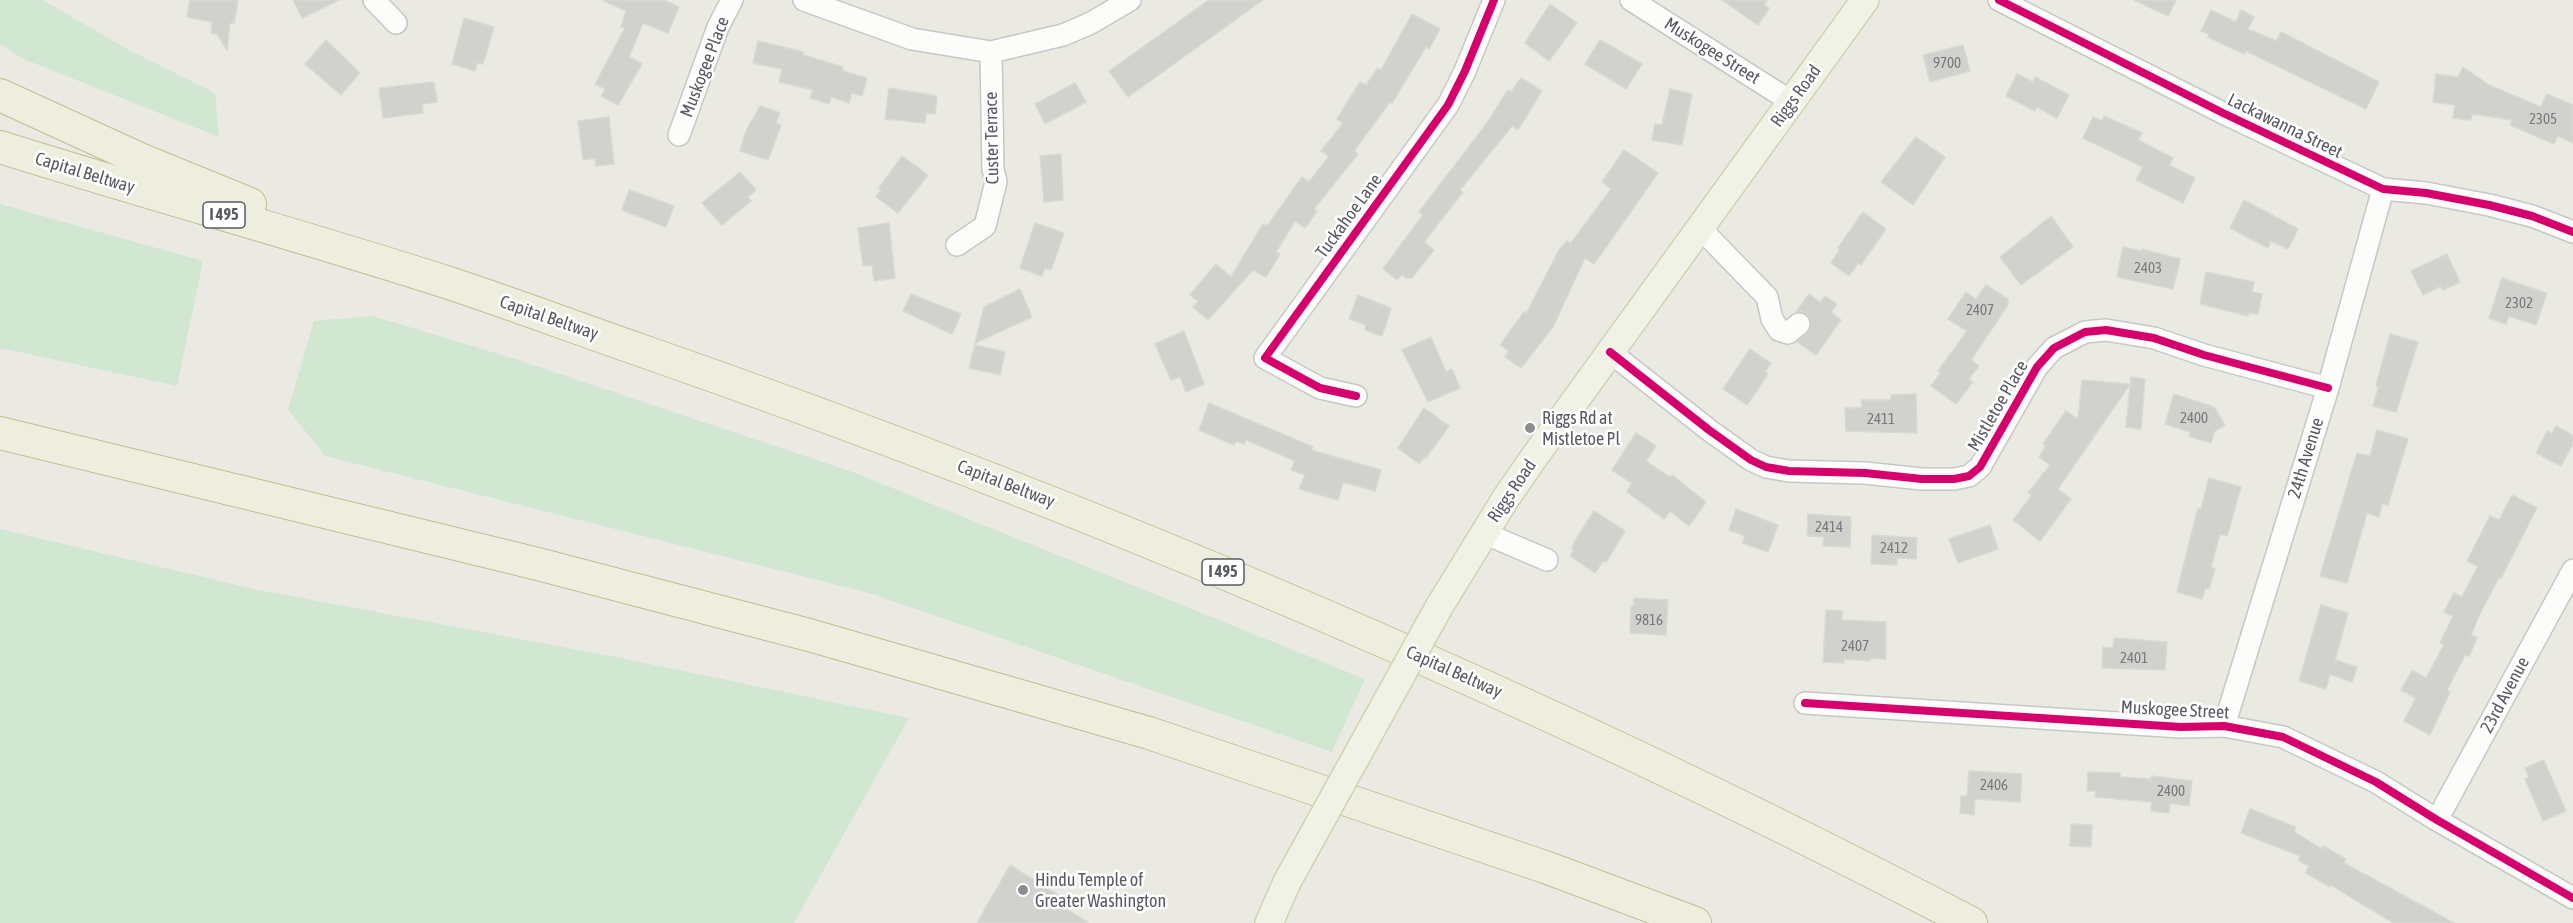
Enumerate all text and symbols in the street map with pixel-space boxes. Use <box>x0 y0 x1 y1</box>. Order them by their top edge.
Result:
street label: Muskogee Street <box>1660 13 1764 89</box>
street label: Muskogee Place <box>676 14 734 120</box>
house number: 9700 <box>1933 54 1961 72</box>
street label: Riggs Road <box>1766 61 1826 131</box>
street label: Lackawanna Street <box>2224 89 2346 163</box>
street label: Custer Terrace <box>980 92 1004 184</box>
house number: 2305 <box>2529 110 2557 128</box>
street label: Capital Beltway <box>33 148 137 198</box>
street label: Tuckahoe Lane <box>1311 170 1387 262</box>
road number: I 495 <box>203 202 245 228</box>
house number: 2403 <box>2134 259 2162 277</box>
street label: Capital Beltway <box>497 291 601 345</box>
house number: 2302 <box>2505 294 2533 312</box>
house number: 2407 <box>1966 301 1994 319</box>
street label: Mistletoe Place <box>1963 357 2033 455</box>
place label: Riggs Rd at Mistletoe Pl <box>1542 407 1620 450</box>
house number: 2400 <box>2180 409 2208 427</box>
house number: 2411 <box>1867 410 1895 428</box>
street label: 24th Avenue <box>2284 415 2328 501</box>
marker: Riggs Rd at Mistletoe Pl <box>1523 421 1537 435</box>
street label: Capital Beltway <box>954 455 1058 513</box>
street label: Riggs Road <box>1483 455 1541 527</box>
house number: 2414 <box>1815 518 1843 536</box>
house number: 2412 <box>1880 539 1908 557</box>
road number: I 495 <box>1202 559 1244 585</box>
house number: 9816 <box>1635 611 1663 629</box>
house number: 2407 <box>1841 637 1869 655</box>
street label: Capital Beltway <box>1403 641 1505 703</box>
house number: 2401 <box>2120 649 2148 667</box>
street label: 23rd Avenue <box>2476 653 2534 737</box>
street label: Muskogee Street <box>2120 696 2230 724</box>
house number: 2406 <box>1980 776 2008 794</box>
house number: 2400 <box>2157 782 2185 800</box>
place label: Hindu Temple of Greater Washington <box>1035 869 1166 912</box>
marker: Hindu Temple of Greater Washington <box>1016 883 1030 897</box>

